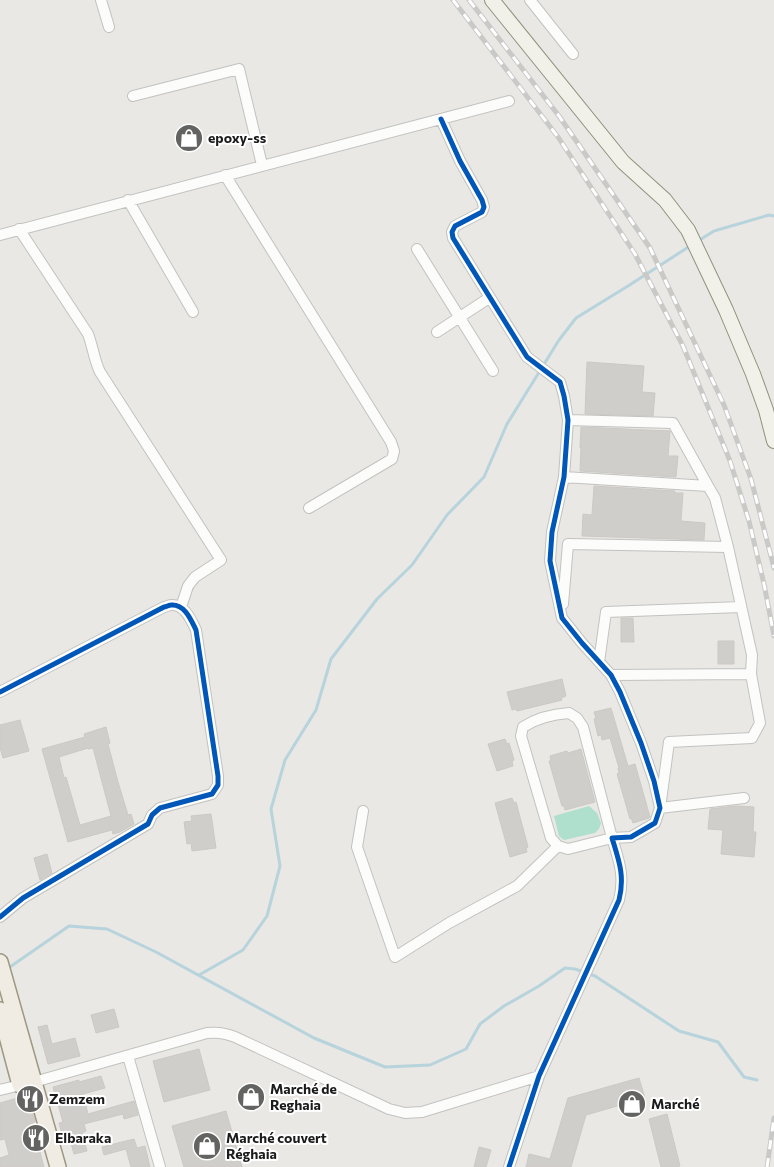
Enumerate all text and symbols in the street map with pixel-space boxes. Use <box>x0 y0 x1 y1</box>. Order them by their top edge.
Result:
shop icon: epoxy-ss <box>174 123 204 153</box>
place label: epoxy-ss <box>208 129 267 146</box>
place label: Marché de Reghaia <box>270 1080 337 1113</box>
shop icon: Marché de Reghaia <box>236 1082 266 1112</box>
restaurant icon: Zemzem <box>15 1084 45 1114</box>
shop icon: Marché <box>617 1089 647 1119</box>
place label: Zemzem <box>49 1090 105 1107</box>
place label: Marché <box>651 1095 700 1112</box>
restaurant icon: Elbaraka <box>21 1123 51 1153</box>
place label: Elbaraka <box>55 1129 111 1146</box>
place label: Marché couvert Réghaia <box>226 1129 327 1162</box>
shop icon: Marché couvert Réghaia <box>192 1131 222 1161</box>

